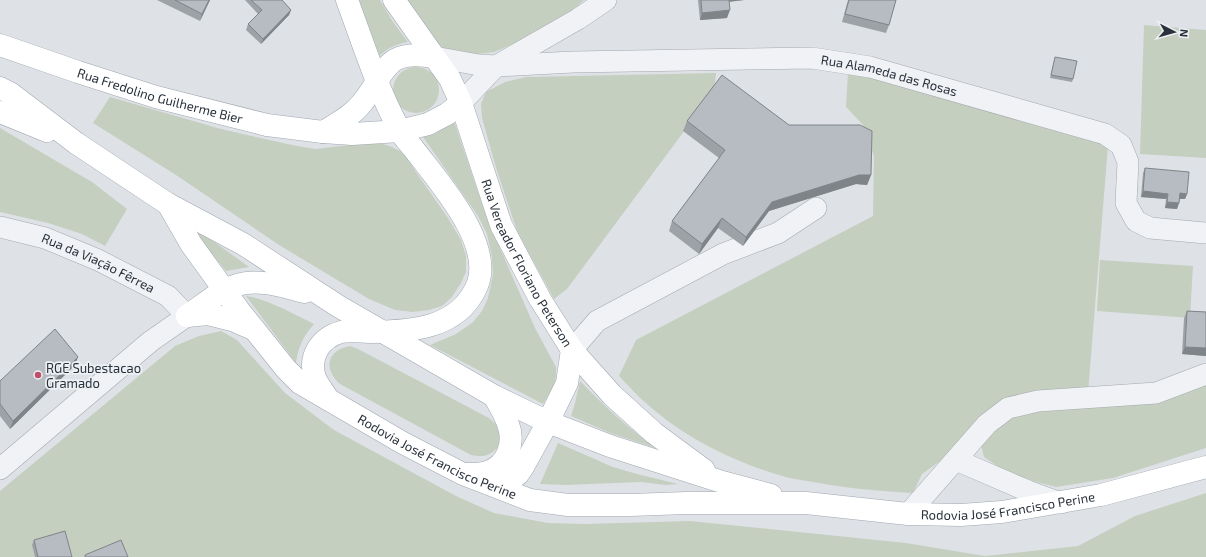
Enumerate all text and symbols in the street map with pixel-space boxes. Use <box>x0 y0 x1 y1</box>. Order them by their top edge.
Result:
north arrow <box>1154 12 1194 52</box>
text: N <box>1178 28 1191 38</box>
street label: Rua Alameda das Rosas <box>820 51 959 99</box>
street label: Rua Fredolino Guilherme Bier <box>75 64 244 127</box>
street label: Rua Vereador Floriano Peterson <box>478 177 576 350</box>
street label: Rua da Viação Fêrrea <box>39 230 157 296</box>
place label: RGE Subestacao Gramado <box>46 360 141 391</box>
marker: RGE Subestacao Gramado <box>33 370 43 380</box>
street label: Rodovia José Francisco Perine <box>355 410 519 502</box>
street label: Rodovia José Francisco Perine <box>921 488 1096 523</box>

